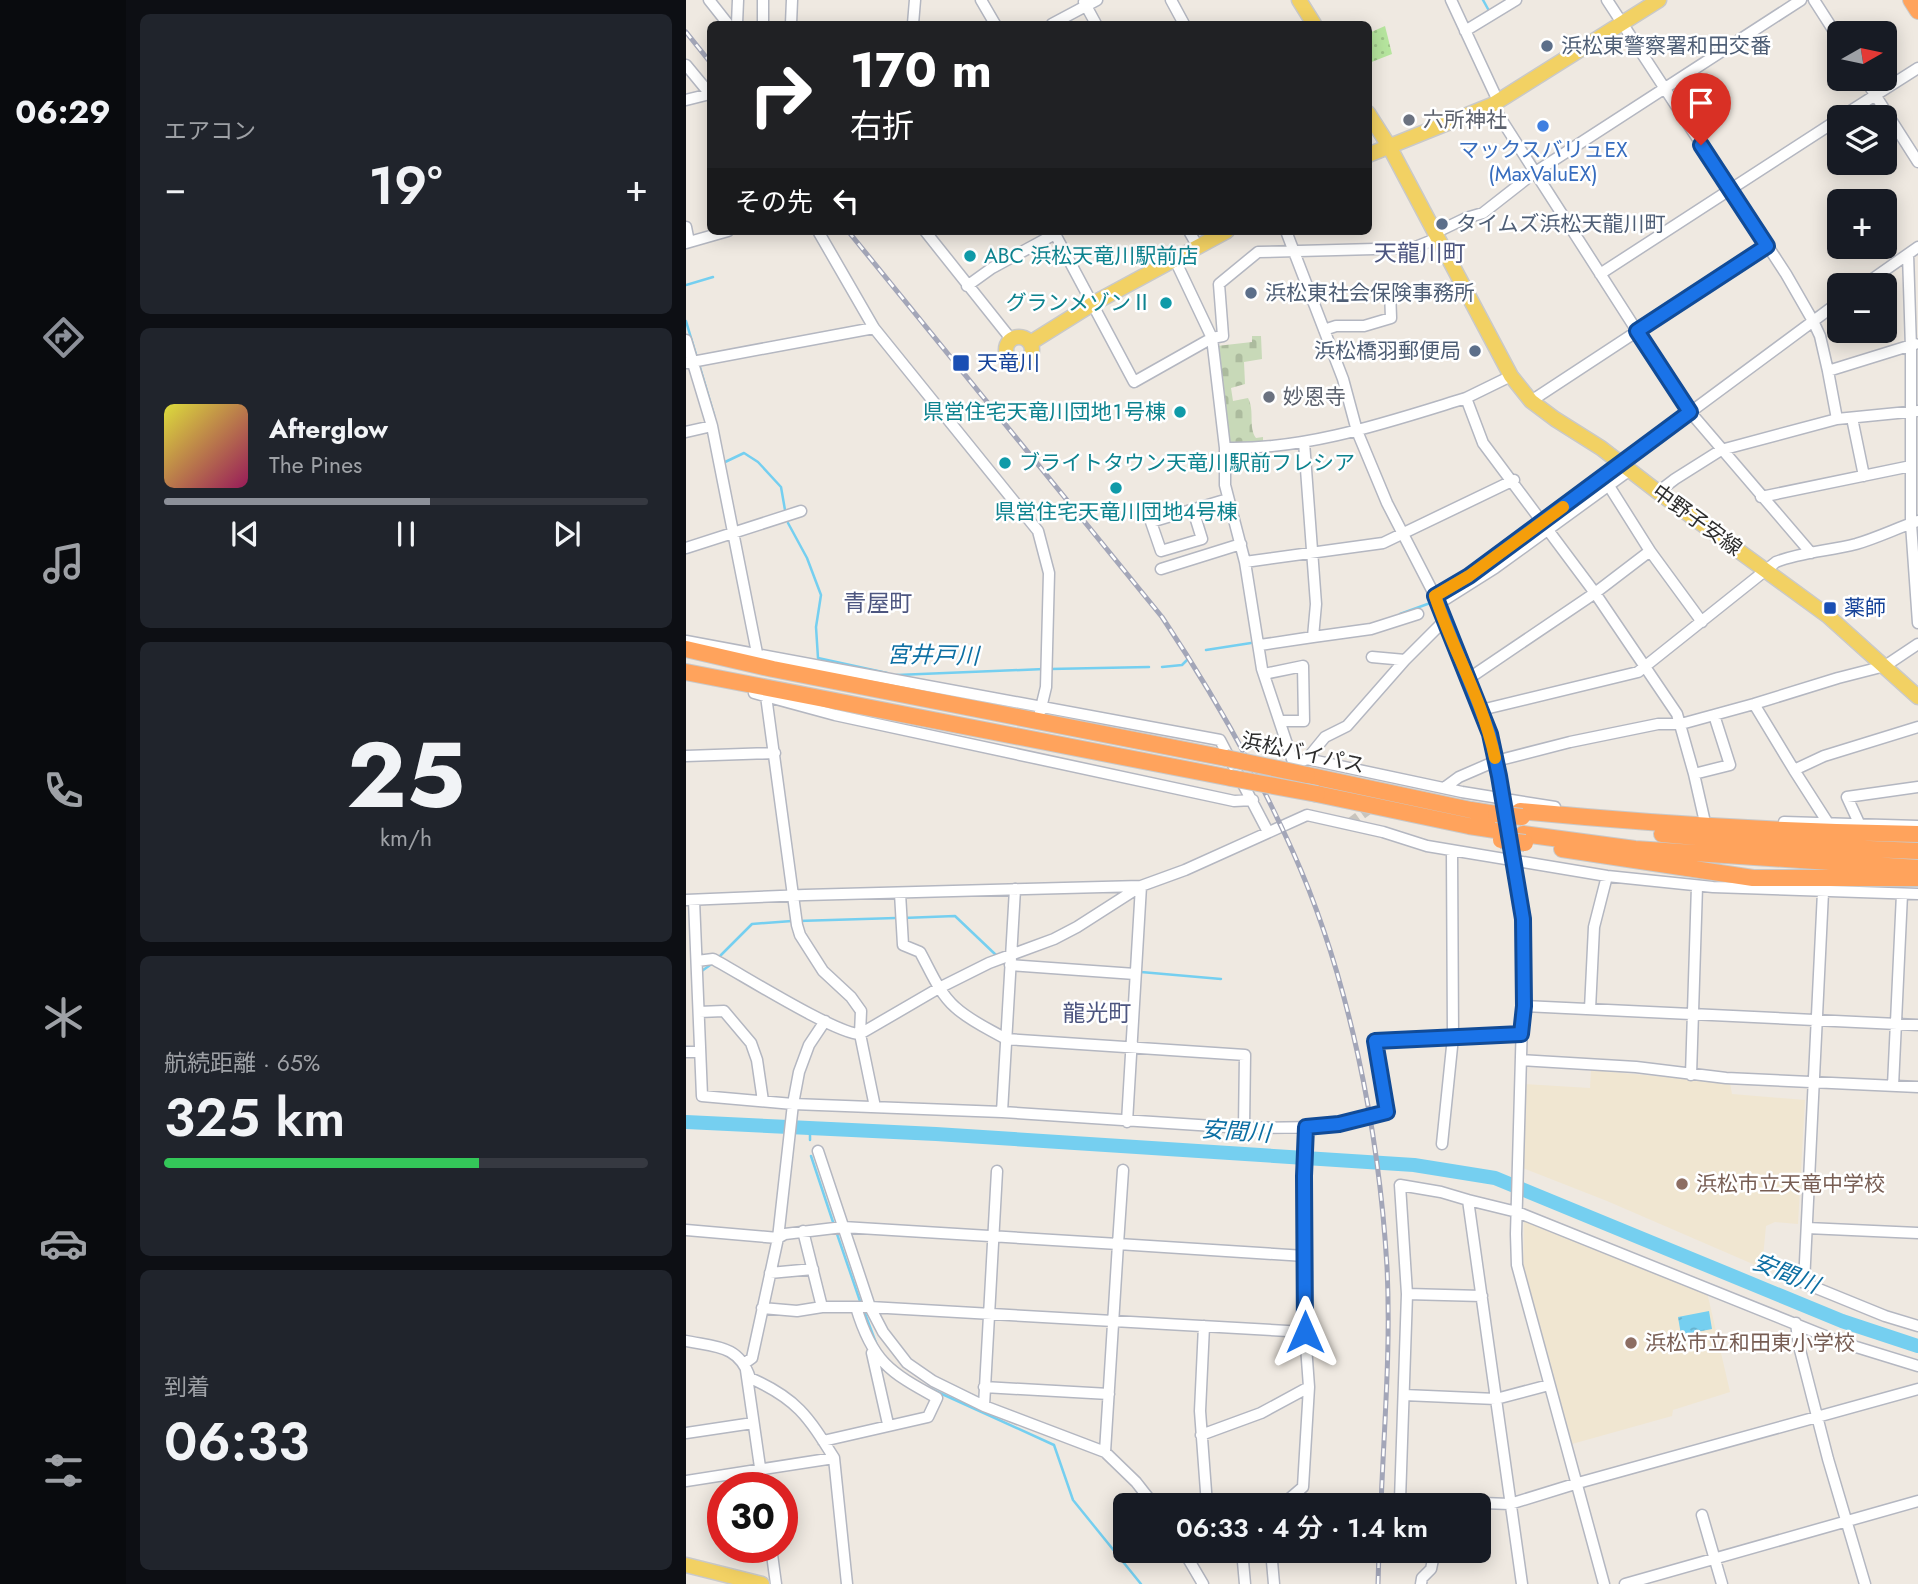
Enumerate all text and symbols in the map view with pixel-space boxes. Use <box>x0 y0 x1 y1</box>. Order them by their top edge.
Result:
north arrow <box>1827 21 1897 91</box>
map controls <box>1827 21 1897 343</box>
place label: 浜松東警察署和田交番 <box>1561 31 1771 61</box>
text: 170 m <box>850 35 992 105</box>
marker: 浜松東警察署和田交番 <box>1539 38 1555 54</box>
icon: right <box>735 49 826 140</box>
pin <box>1671 73 1731 145</box>
icon: arrive <box>1682 84 1720 122</box>
text: 06:29 <box>15 89 111 135</box>
text: 右折 <box>850 103 914 149</box>
place label: 六所神社 <box>1423 105 1507 135</box>
button: layers <box>1827 105 1897 175</box>
marker: 六所神社 <box>1401 112 1417 128</box>
text: エアコン <box>164 114 256 148</box>
marker: マックスバリュEX (MaxValuEX) <box>1535 118 1551 134</box>
place label: マックスバリュEX (MaxValuEX) <box>1458 135 1628 189</box>
text: 19° <box>369 148 443 224</box>
text: − <box>164 160 186 215</box>
text: + <box>625 160 648 215</box>
icon: left <box>827 182 865 220</box>
text: その先 <box>735 183 813 221</box>
button: + <box>1827 189 1897 259</box>
place label: タイムズ浜松天龍川町 <box>1456 209 1666 239</box>
marker: タイムズ浜松天龍川町 <box>1434 216 1450 232</box>
district label: 天龍川町 <box>1374 236 1466 270</box>
place label: ABC 浜松天竜川駅前店 <box>984 241 1198 271</box>
marker: ABC 浜松天竜川駅前店 <box>962 248 978 264</box>
button: − <box>1827 273 1897 343</box>
place label: 浜松東社会保険事務所 <box>1265 278 1475 308</box>
marker: 浜松東社会保険事務所 <box>1243 285 1259 301</box>
place label: グランメゾンⅡ <box>1006 288 1152 318</box>
marker: グランメゾンⅡ <box>1158 295 1174 311</box>
icon: directions <box>39 313 88 362</box>
place label: 浜松橋羽郵便局 <box>1314 336 1461 366</box>
marker: 浜松橋羽郵便局 <box>1467 343 1483 359</box>
place label: 天竜川 <box>977 348 1040 378</box>
marker: 天竜川 <box>951 353 971 373</box>
place label: 妙恩寺 <box>1283 382 1346 412</box>
marker: 妙恩寺 <box>1261 389 1277 405</box>
place label: 県営住宅天竜川団地１号棟 <box>923 397 1166 427</box>
marker: 県営住宅天竜川団地１号棟 <box>1172 404 1188 420</box>
text: Afterglow <box>269 410 388 448</box>
text: The Pines <box>269 448 362 482</box>
place label: ブライトタウン天竜川駅前フレシア <box>1019 448 1355 478</box>
marker: ブライトタウン天竜川駅前フレシア <box>997 455 1013 471</box>
street label: 中野子安線 <box>1646 477 1748 563</box>
marker: 県営住宅天竜川団地4号棟 <box>1108 480 1124 496</box>
place label: 県営住宅天竜川団地4号棟 <box>994 497 1238 527</box>
icon: previous <box>226 515 264 553</box>
icon: pause <box>387 515 425 553</box>
icon: next <box>548 515 586 553</box>
icon: music <box>39 539 88 588</box>
district label: 青屋町 <box>844 586 913 620</box>
place label: 薬師 <box>1844 593 1886 623</box>
marker: 薬師 <box>1822 600 1838 616</box>
water label: 宮井戸川 <box>887 637 982 673</box>
text: 25 <box>347 710 465 841</box>
street label: 浜松バイパス <box>1238 725 1368 781</box>
icon: phone <box>39 766 88 815</box>
text: km/h <box>380 821 432 855</box>
icon: climate <box>39 993 88 1042</box>
district label: 龍光町 <box>1063 996 1132 1030</box>
text: 航続距離 · 65% <box>164 1046 320 1080</box>
text: 325 km <box>164 1080 345 1156</box>
water label: 安間川 <box>1200 1112 1275 1151</box>
place label: 浜松市立天竜中学校 <box>1696 1169 1885 1199</box>
marker: 浜松市立天竜中学校 <box>1674 1176 1690 1192</box>
icon: car <box>39 1219 88 1268</box>
water label: 安間川 <box>1748 1244 1827 1303</box>
position arrow <box>1268 1295 1342 1369</box>
place label: 浜松市立和田東小学校 <box>1645 1328 1855 1358</box>
marker: 浜松市立和田東小学校 <box>1623 1335 1639 1351</box>
text: 到着 <box>164 1370 210 1404</box>
text: 06:33 <box>164 1404 309 1480</box>
icon: filters <box>39 1446 88 1495</box>
speed limit sign: 30 <box>707 1472 798 1563</box>
text: 06:33 · 4 分 · 1.4 km <box>1176 1509 1428 1547</box>

